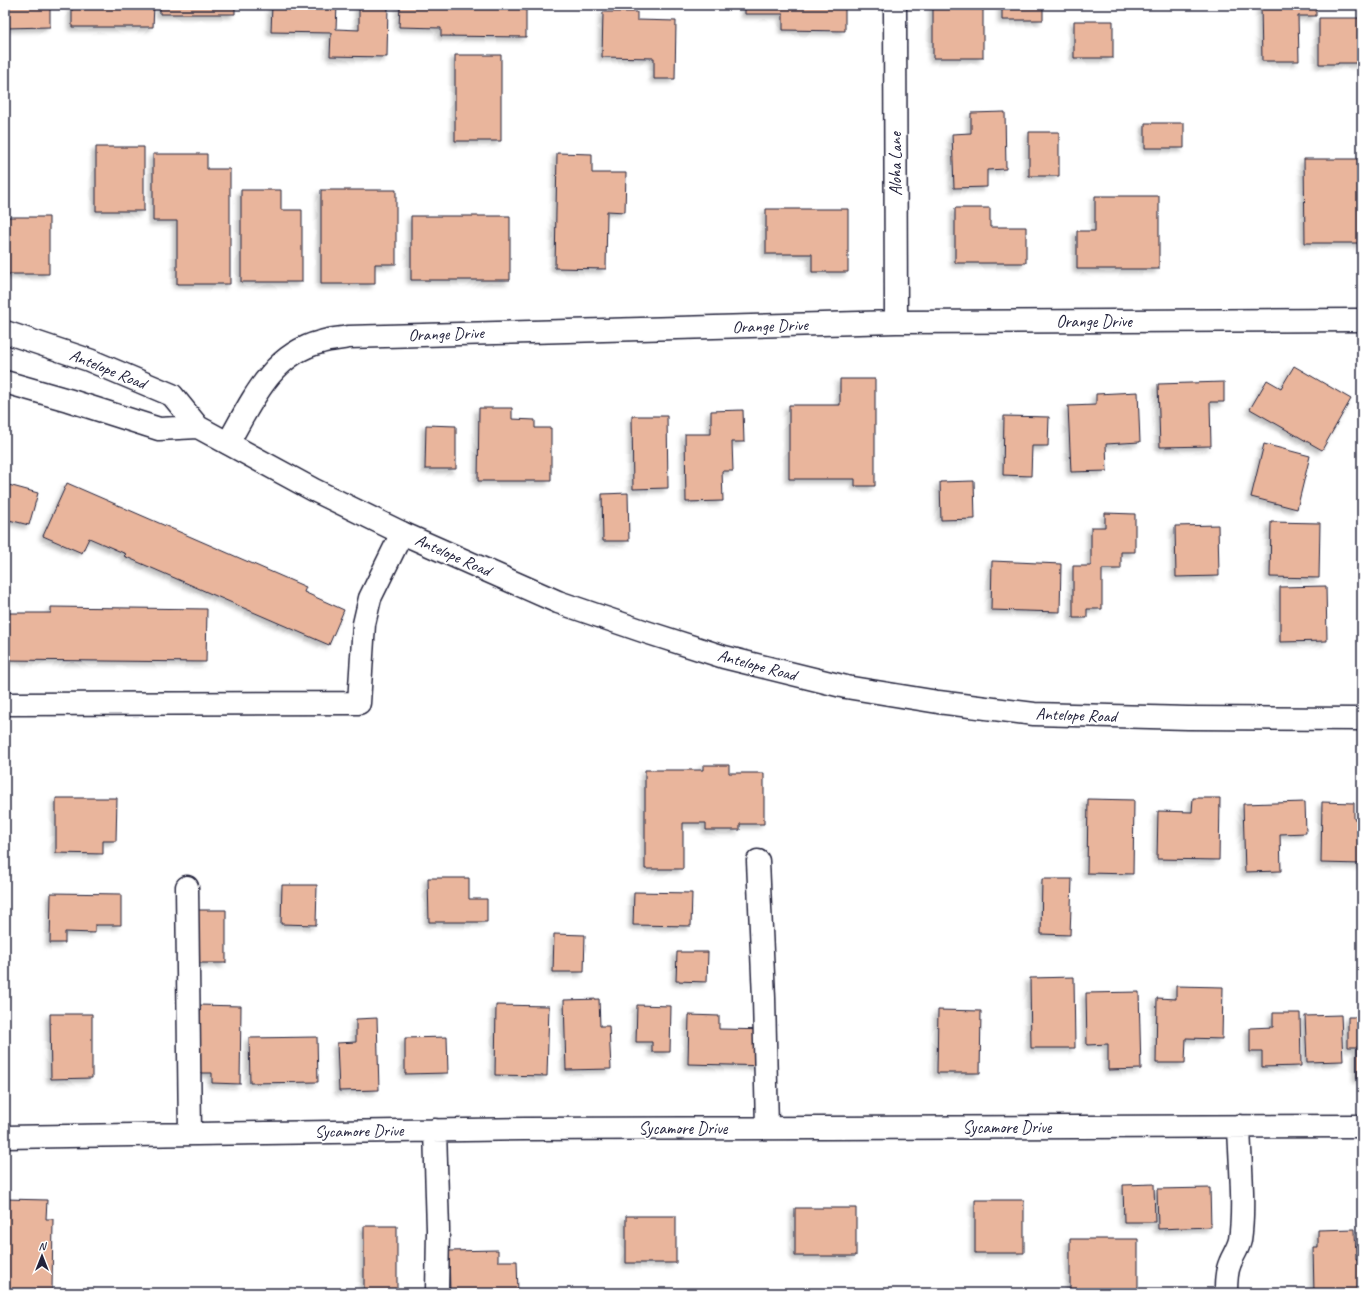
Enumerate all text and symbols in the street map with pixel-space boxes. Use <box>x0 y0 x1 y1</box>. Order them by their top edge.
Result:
street label: Aloha Lane <box>885 131 906 196</box>
street label: Orange Drive <box>1056 311 1133 332</box>
street label: Orange Drive <box>732 314 810 338</box>
street label: Orange Drive <box>408 322 486 346</box>
street label: Antelope Road <box>67 344 152 395</box>
street label: Antelope Road <box>412 529 497 582</box>
street label: Antelope Road <box>715 644 802 686</box>
street label: Antelope Road <box>1035 703 1120 727</box>
street label: Sycamore Drive <box>963 1117 1053 1138</box>
street label: Sycamore Drive <box>639 1118 729 1139</box>
street label: Sycamore Drive <box>314 1120 405 1142</box>
north arrow <box>22 1236 62 1276</box>
text: N <box>39 1239 48 1253</box>

